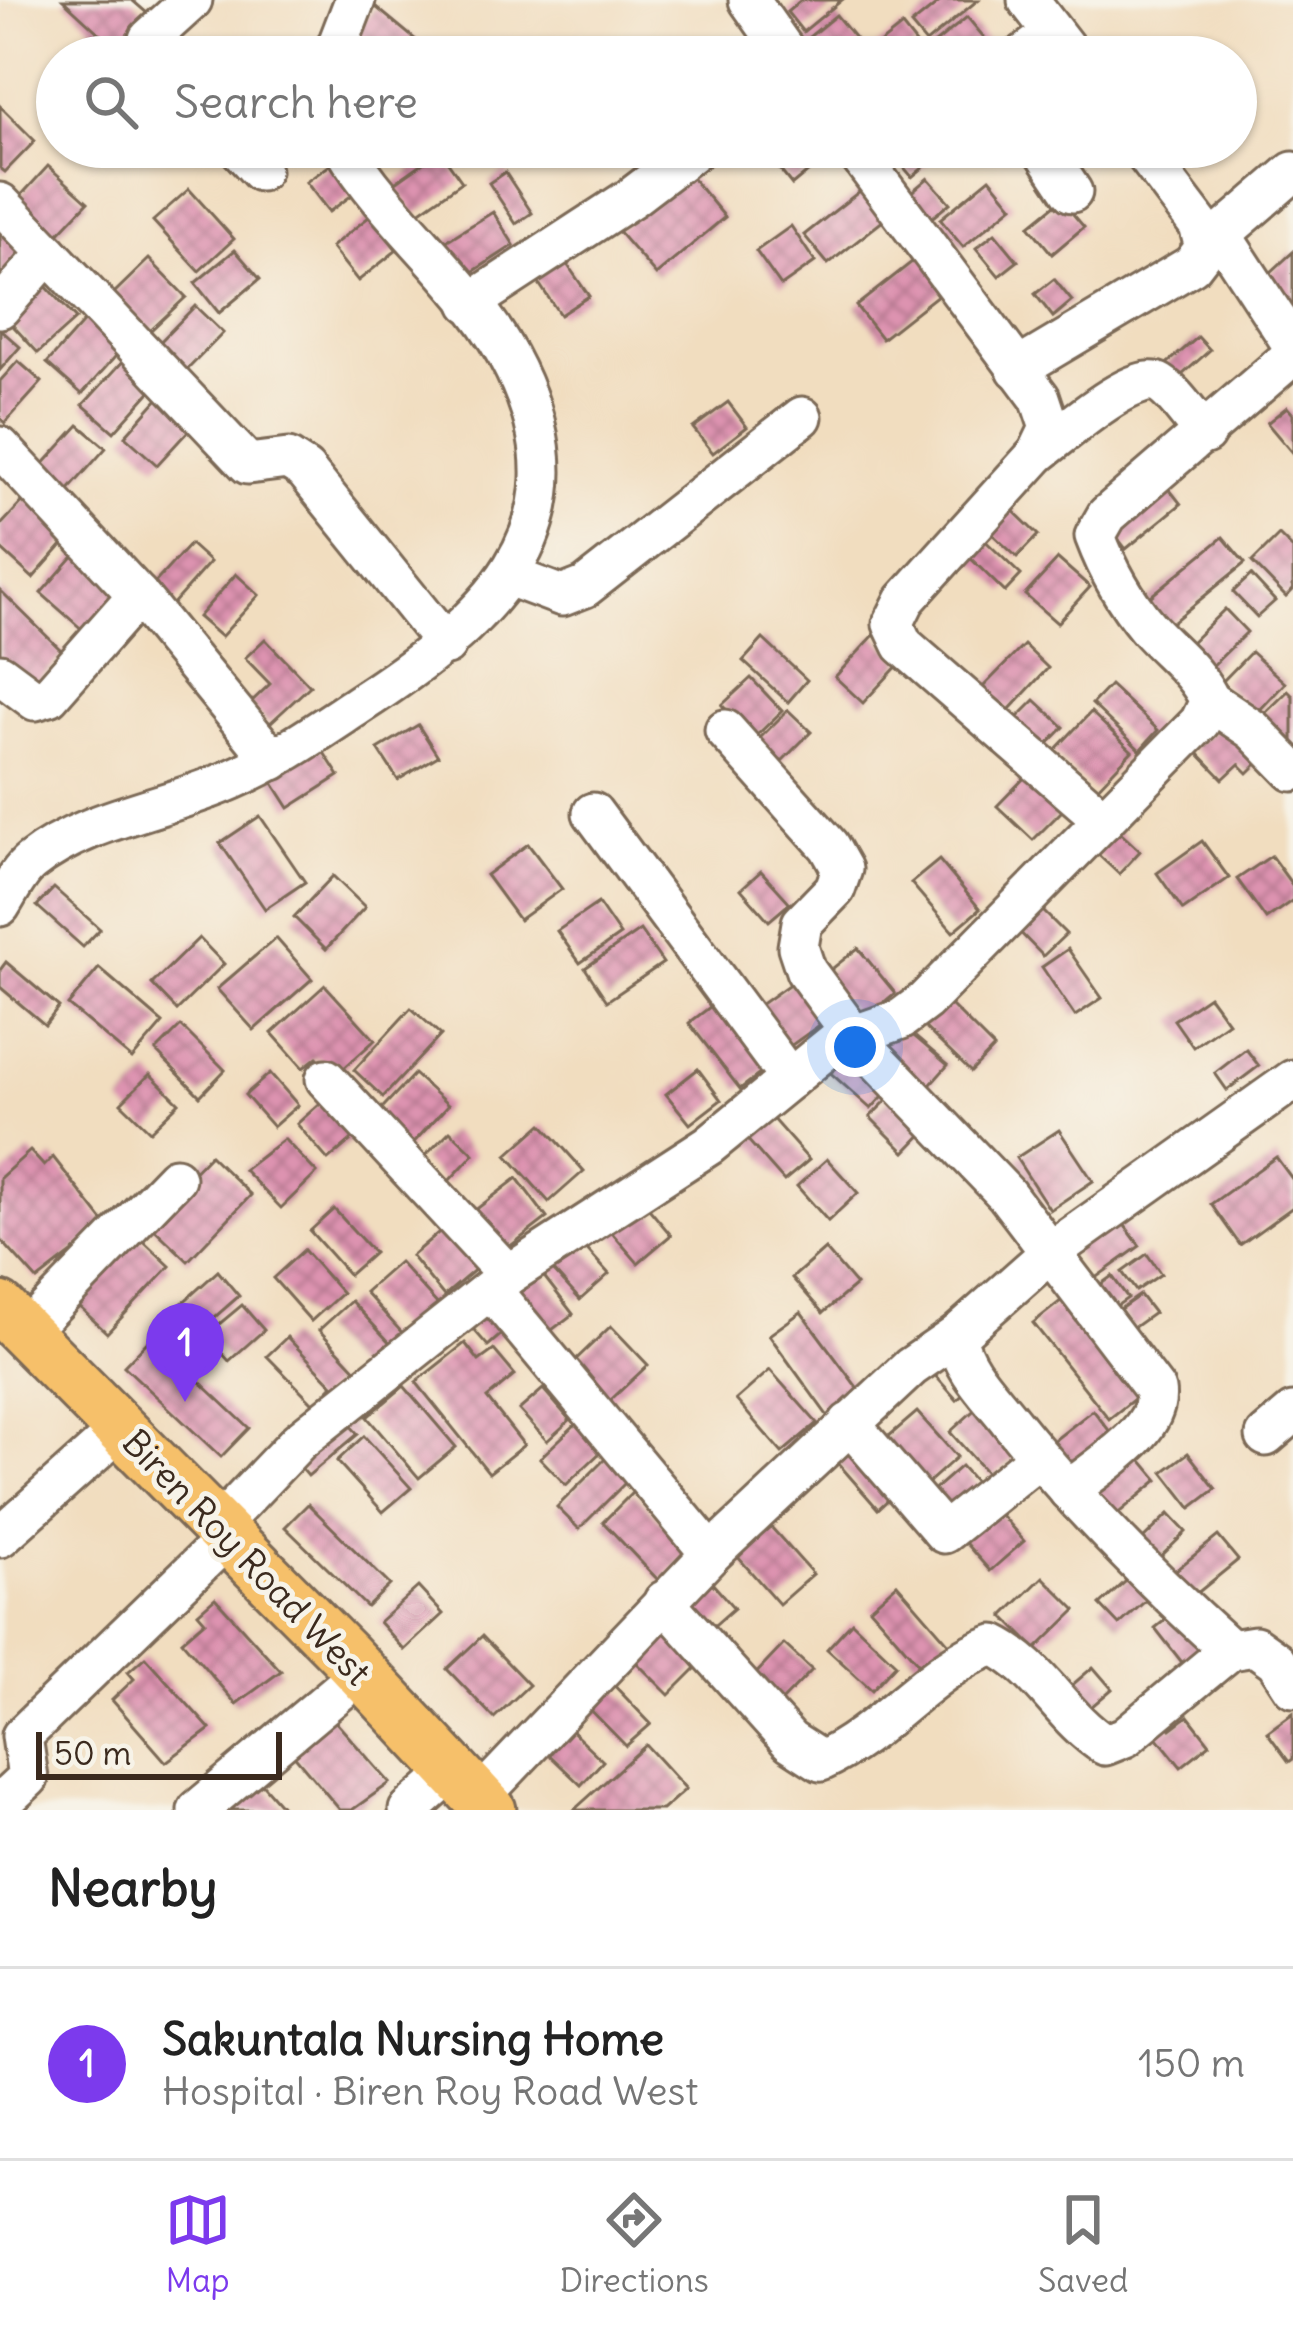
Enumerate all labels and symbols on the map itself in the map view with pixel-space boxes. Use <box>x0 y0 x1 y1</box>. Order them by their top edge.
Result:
your location <box>825 1017 885 1077</box>
pin: 1 <box>146 1303 224 1402</box>
street label: Biren Roy Road West <box>113 1420 380 1695</box>
scale bar <box>36 1726 282 1779</box>

